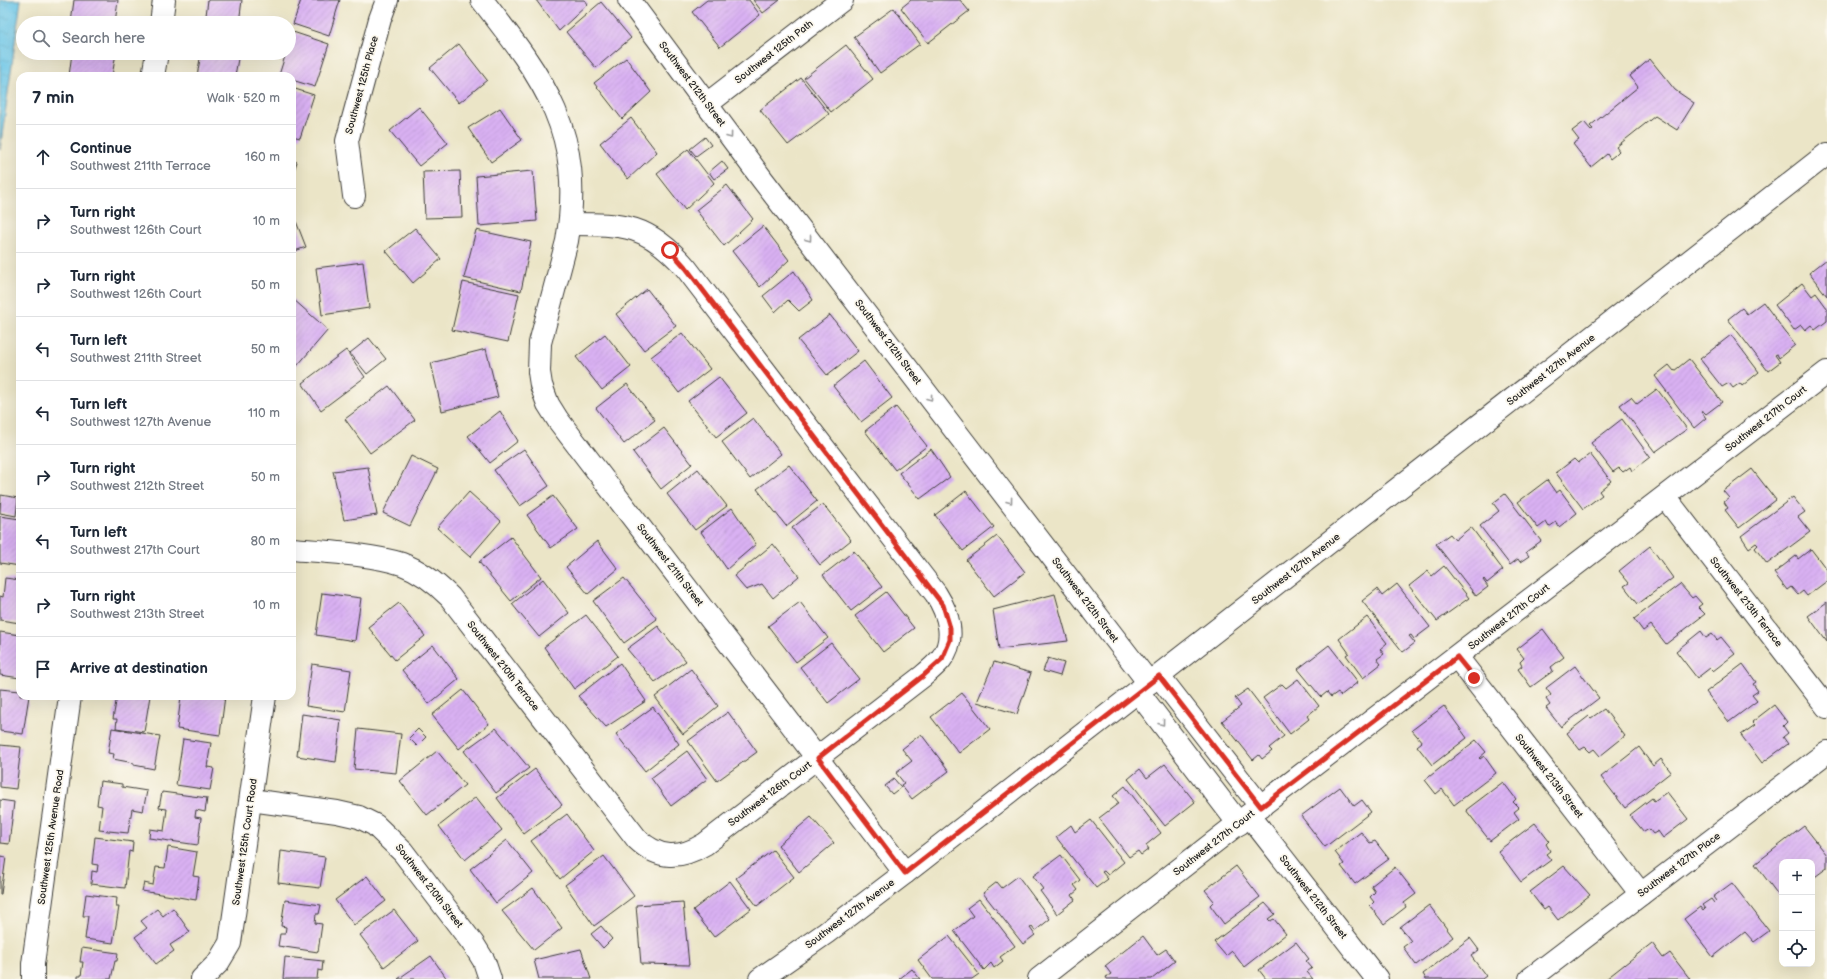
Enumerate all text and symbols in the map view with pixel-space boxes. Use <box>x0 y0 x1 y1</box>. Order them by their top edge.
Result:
search box <box>16 16 296 60</box>
street label: Southwest 125th Path <box>732 17 816 86</box>
icon: search <box>30 27 52 49</box>
text: Search here <box>62 29 145 48</box>
street label: Southwest 125th Place <box>343 35 381 135</box>
street label: Southwest 212th Street <box>656 39 728 129</box>
text: 7 min <box>32 88 74 108</box>
text: Walk · 520 m <box>207 90 280 106</box>
one-way arrow <box>725 131 732 138</box>
text: Continue <box>70 139 132 158</box>
icon: ahead <box>32 146 54 168</box>
text: 160 m <box>245 149 280 165</box>
text: Southwest 211th Terrace <box>70 158 211 174</box>
text: Turn right <box>70 203 135 222</box>
icon: right <box>32 210 54 232</box>
text: 10 m <box>253 213 280 229</box>
text: Southwest 126th Court <box>70 222 202 238</box>
one-way arrow <box>804 235 811 242</box>
route start <box>661 241 679 259</box>
text: Turn right <box>70 267 135 286</box>
icon: right <box>32 274 54 296</box>
text: 50 m <box>251 277 280 293</box>
text: Southwest 126th Court <box>70 286 202 302</box>
street label: Southwest 212th Street <box>852 297 924 387</box>
text: Turn left <box>70 331 127 350</box>
street label: Southwest 127th Avenue <box>1505 332 1598 408</box>
icon: left <box>32 338 54 360</box>
text: 50 m <box>251 341 280 357</box>
text: Southwest 211th Street <box>70 350 201 366</box>
street label: Southwest 217th Court <box>1723 384 1809 454</box>
one-way arrow <box>926 393 933 400</box>
text: Turn left <box>70 395 127 414</box>
icon: left <box>32 402 54 424</box>
text: 110 m <box>248 405 280 421</box>
text: Southwest 127th Avenue <box>70 414 211 430</box>
text: Turn right <box>70 459 135 478</box>
icon: right <box>32 466 54 488</box>
text: 50 m <box>251 469 280 485</box>
text: Southwest 212th Street <box>70 478 204 494</box>
one-way arrow <box>1005 497 1012 504</box>
street label: Southwest 211th Street <box>634 521 706 609</box>
text: Turn left <box>70 523 127 542</box>
icon: left <box>32 530 54 552</box>
street label: Southwest 127th Avenue <box>1250 531 1343 607</box>
text: 80 m <box>251 533 280 549</box>
text: Southwest 217th Court <box>70 542 200 558</box>
street label: Southwest 212th Street <box>1049 555 1121 645</box>
street label: Southwest 213th Terrace <box>1707 555 1785 649</box>
street label: Southwest 217th Court <box>1466 582 1552 652</box>
text: Turn right <box>70 587 135 606</box>
icon: right <box>32 594 54 616</box>
text: 10 m <box>253 597 280 613</box>
text: Southwest 213th Street <box>70 606 204 622</box>
street label: Southwest 210th Terrace <box>464 619 542 713</box>
icon: arrive <box>32 658 54 680</box>
text: Arrive at destination <box>70 659 208 678</box>
route end <box>1465 669 1483 687</box>
one-way arrow <box>1157 718 1164 725</box>
street label: Southwest 213th Street <box>1512 732 1586 820</box>
street label: Southwest 126th Court <box>726 759 814 829</box>
street label: Southwest 125th Avenue Road <box>36 768 66 905</box>
street label: Southwest 125th Court Road <box>230 778 260 906</box>
street label: Southwest 217th Court <box>1171 808 1257 878</box>
street label: Southwest 127th Place <box>1635 830 1723 900</box>
street label: Southwest 210th Street <box>393 842 465 930</box>
street label: Southwest 212th Street <box>1277 853 1349 941</box>
map controls <box>1779 859 1815 967</box>
button: + <box>1779 859 1815 895</box>
street label: Southwest 127th Avenue <box>803 877 897 951</box>
button: − <box>1779 895 1815 931</box>
button: locate <box>1779 931 1815 967</box>

